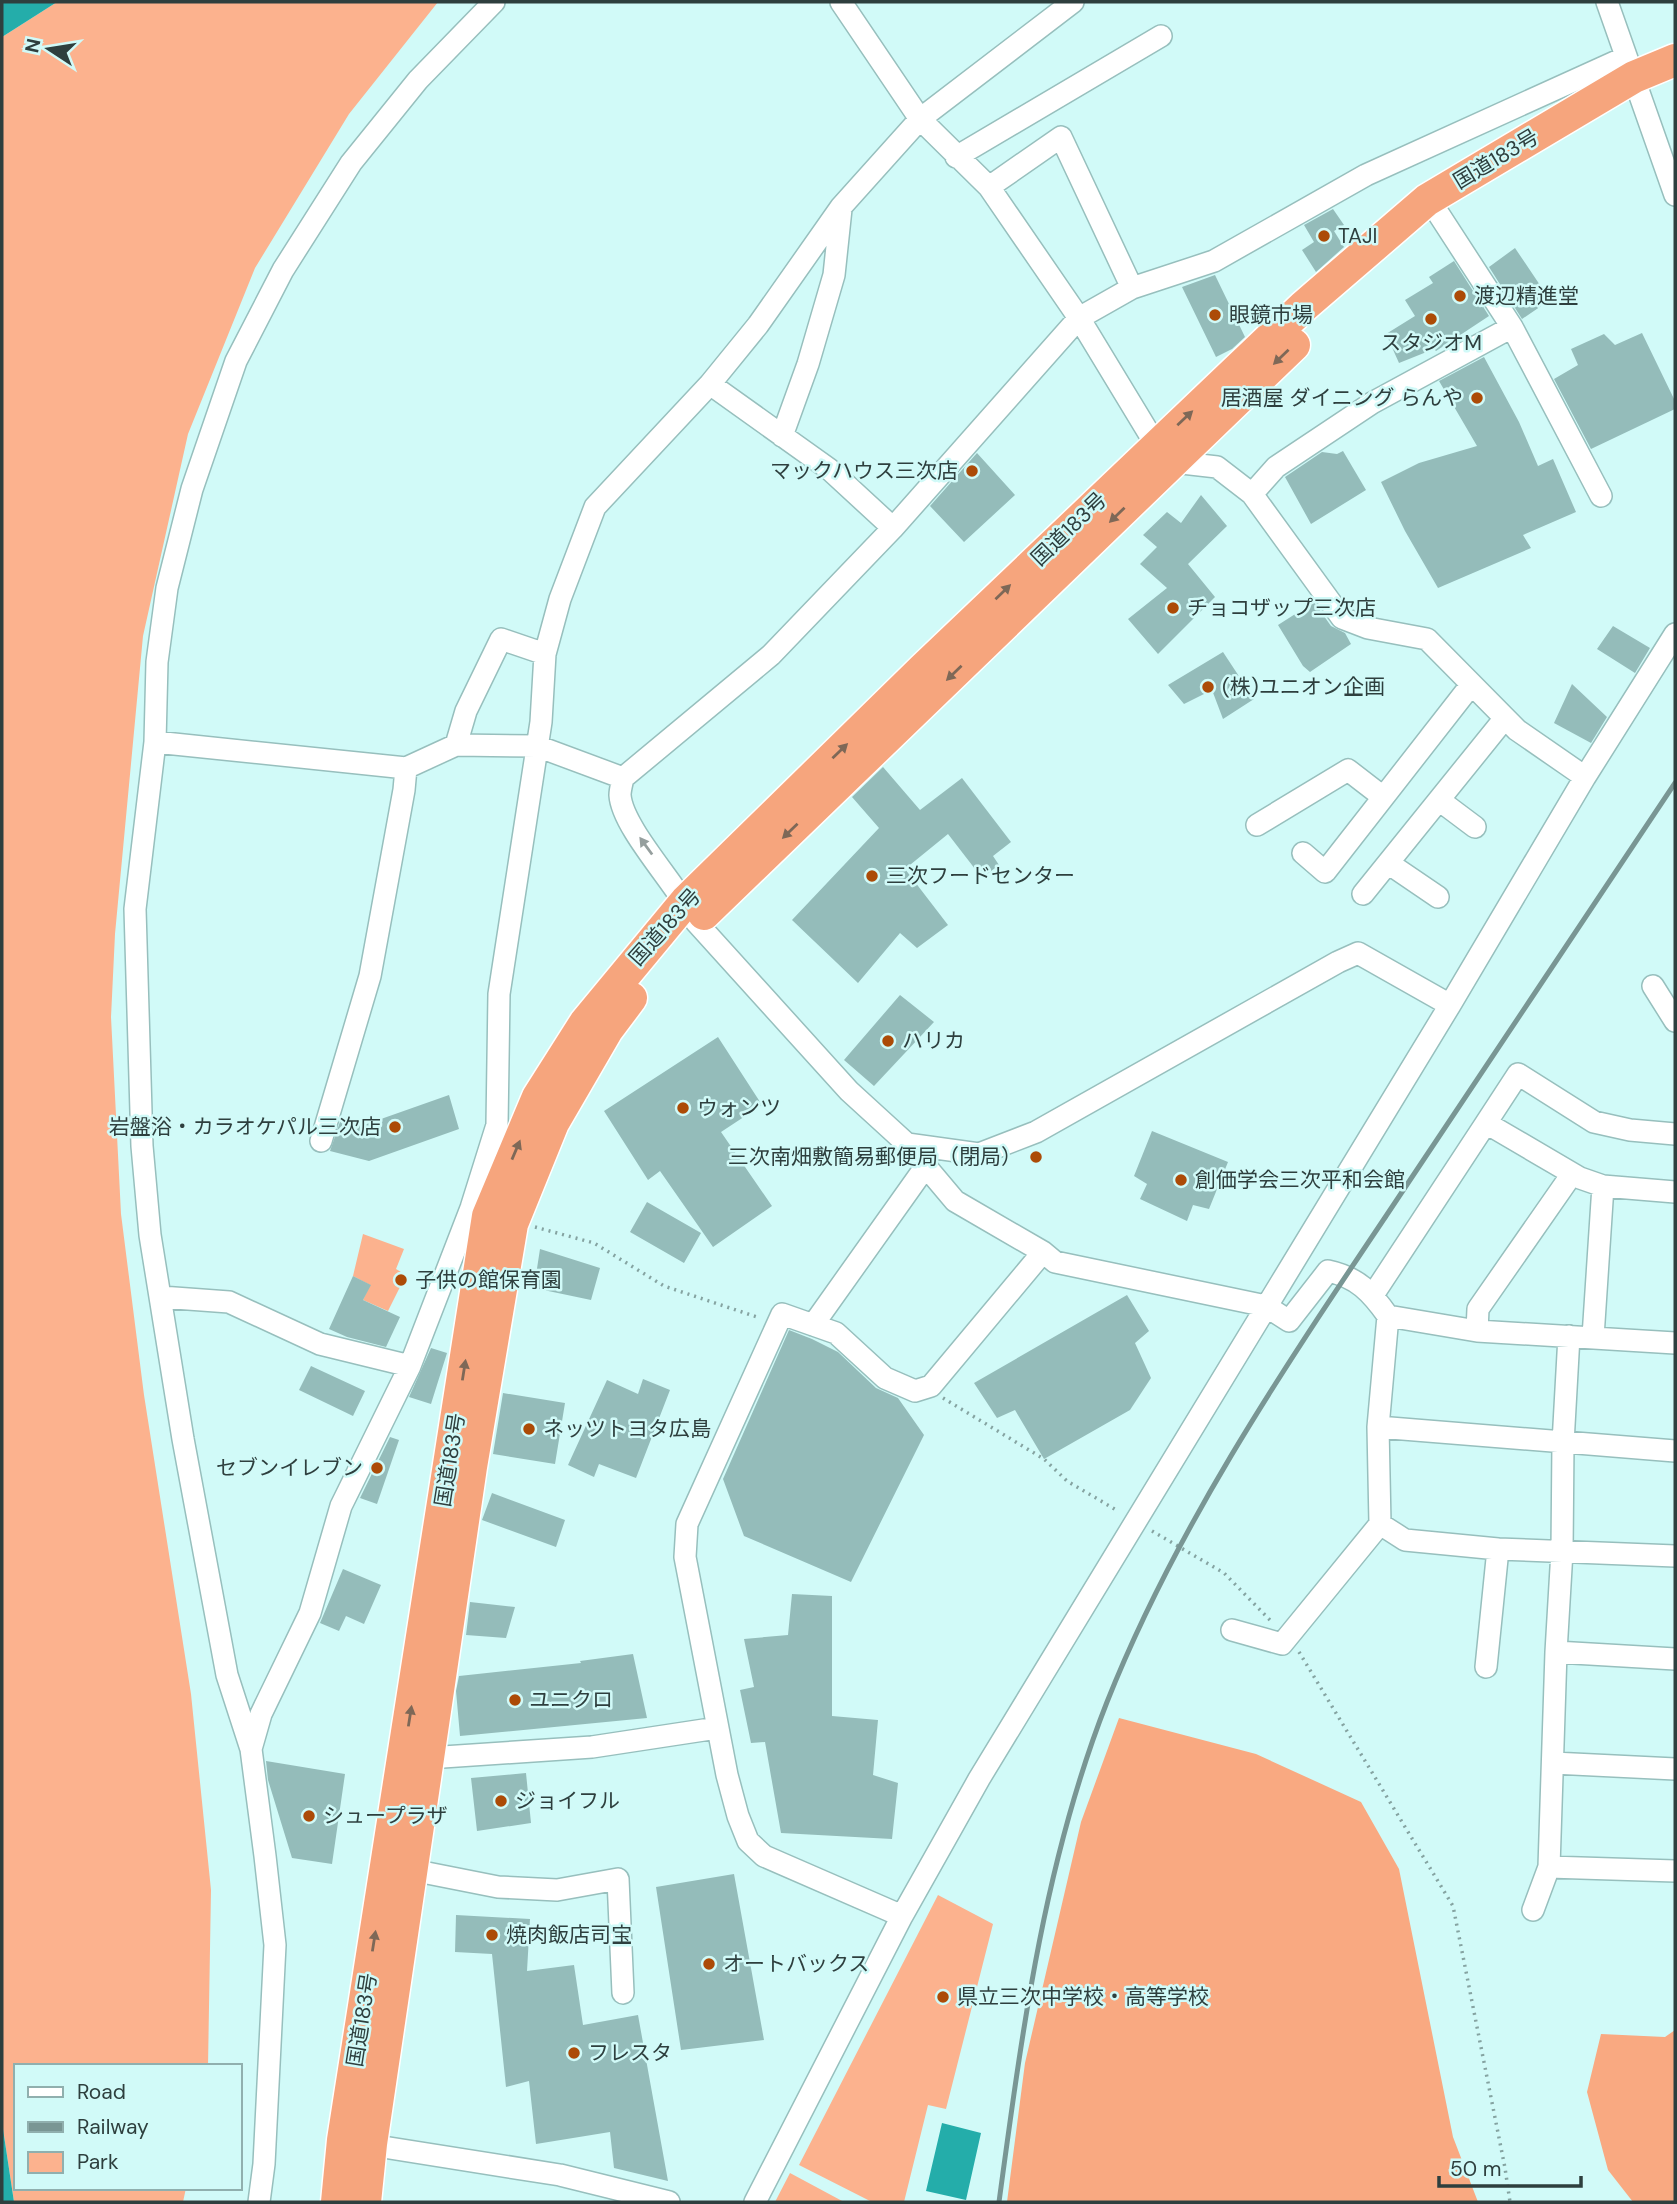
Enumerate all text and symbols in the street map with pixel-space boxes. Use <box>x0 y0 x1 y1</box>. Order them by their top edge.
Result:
north arrow <box>14 14 84 84</box>
text: N <box>19 36 47 55</box>
street label: 国道183号 <box>1448 123 1544 195</box>
place label: TAJI <box>1338 222 1378 250</box>
marker: TAJI <box>1316 228 1332 244</box>
place label: 渡辺精進堂 <box>1474 282 1579 310</box>
marker: 渡辺精進堂 <box>1452 288 1468 304</box>
place label: 眼鏡市場 <box>1229 301 1313 329</box>
marker: 眼鏡市場 <box>1207 307 1223 323</box>
marker: スタジオM <box>1423 311 1439 327</box>
place label: スタジオM <box>1380 329 1482 357</box>
one-way arrow <box>1273 349 1290 365</box>
place label: 居酒屋 ダイニング らんや <box>1221 384 1463 412</box>
marker: 居酒屋 ダイニング らんや <box>1469 390 1485 406</box>
one-way arrow <box>1176 410 1193 426</box>
place label: マックハウス三次店 <box>770 457 958 485</box>
marker: マックハウス三次店 <box>964 463 980 479</box>
street label: 国道183号 <box>1025 486 1113 572</box>
one-way arrow <box>1109 507 1126 524</box>
one-way arrow <box>994 585 1011 601</box>
place label: チョコザップ三次店 <box>1187 594 1376 622</box>
marker: チョコザップ三次店 <box>1165 600 1181 616</box>
one-way arrow <box>946 665 963 681</box>
place label: (株)ユニオン企画 <box>1222 673 1385 701</box>
marker: (株)ユニオン企画 <box>1200 679 1216 695</box>
one-way arrow <box>831 743 848 759</box>
one-way arrow <box>782 823 799 839</box>
one-way arrow <box>639 837 653 855</box>
place label: 三次フードセンター <box>886 862 1075 890</box>
marker: 三次フードセンター <box>864 868 880 884</box>
street label: 国道183号 <box>623 882 707 972</box>
place label: ハリカ <box>902 1027 965 1055</box>
marker: ハリカ <box>880 1033 896 1049</box>
place label: ウォンツ <box>697 1094 781 1122</box>
marker: ウォンツ <box>675 1100 691 1116</box>
place label: 岩盤浴・カラオケパル三次店 <box>109 1113 381 1141</box>
marker: 岩盤浴・カラオケパル三次店 <box>387 1119 403 1135</box>
one-way arrow <box>511 1140 522 1161</box>
place label: 三次南畑敷簡易郵便局（閉局） <box>728 1143 1022 1171</box>
marker: 三次南畑敷簡易郵便局（閉局） <box>1028 1149 1044 1165</box>
place label: 創価学会三次平和会館 <box>1195 1166 1405 1194</box>
marker: 創価学会三次平和会館 <box>1173 1172 1189 1188</box>
place label: 子供の館保育園 <box>415 1266 562 1294</box>
marker: 子供の館保育園 <box>393 1272 409 1288</box>
one-way arrow <box>459 1359 470 1381</box>
street label: 国道183号 <box>429 1411 471 1509</box>
place label: ネッツトヨタ広島 <box>543 1415 711 1443</box>
marker: ネッツトヨタ広島 <box>521 1421 537 1437</box>
place label: セブンイレブン <box>216 1454 363 1482</box>
marker: セブンイレブン <box>369 1460 385 1476</box>
place label: ユニクロ <box>529 1686 613 1714</box>
marker: ユニクロ <box>507 1692 523 1708</box>
one-way arrow <box>405 1705 416 1727</box>
place label: ジョイフル <box>515 1787 620 1815</box>
marker: ジョイフル <box>493 1793 509 1809</box>
place label: シュープラザ <box>323 1802 448 1830</box>
marker: シュープラザ <box>301 1808 317 1824</box>
place label: 焼肉飯店司宝 <box>506 1921 632 1949</box>
marker: 焼肉飯店司宝 <box>484 1927 500 1943</box>
one-way arrow <box>369 1930 380 1952</box>
place label: オートバックス <box>723 1950 869 1978</box>
marker: オートバックス <box>701 1956 717 1972</box>
street label: 国道183号 <box>341 1971 383 2069</box>
place label: 県立三次中学校・高等学校 <box>957 1983 1209 2011</box>
marker: 県立三次中学校・高等学校 <box>935 1989 951 2005</box>
place label: フレスタ <box>588 2039 672 2067</box>
marker: フレスタ <box>566 2045 582 2061</box>
legend <box>14 2064 242 2190</box>
text: Road <box>77 2078 126 2106</box>
text: Railway <box>77 2113 149 2141</box>
scale bar <box>1439 2144 1581 2188</box>
text: Park <box>77 2148 119 2176</box>
text: 50 m <box>1450 2155 1501 2183</box>

